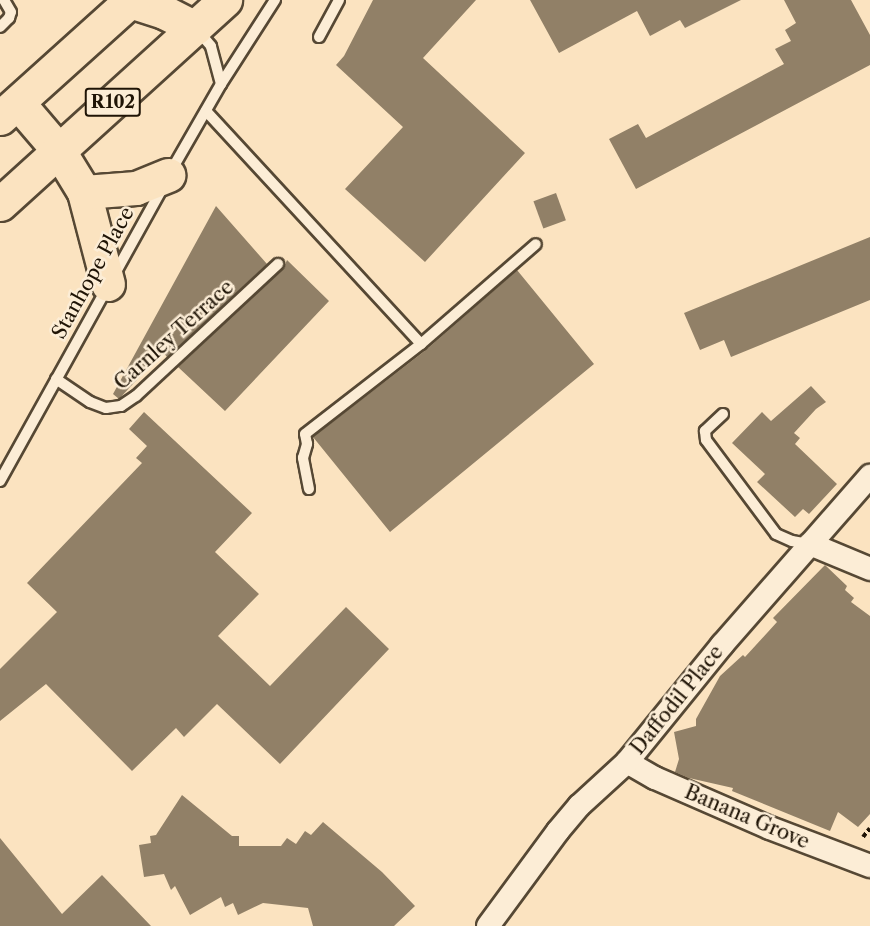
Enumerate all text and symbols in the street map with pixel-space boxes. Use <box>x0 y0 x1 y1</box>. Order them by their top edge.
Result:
road number: R102 <box>84 87 142 117</box>
street label: Stanhope Place <box>47 203 139 343</box>
street label: Carnley Terrace <box>109 275 239 395</box>
street label: Daffodil Place <box>626 641 728 759</box>
street label: Banana Grove <box>681 780 813 854</box>

